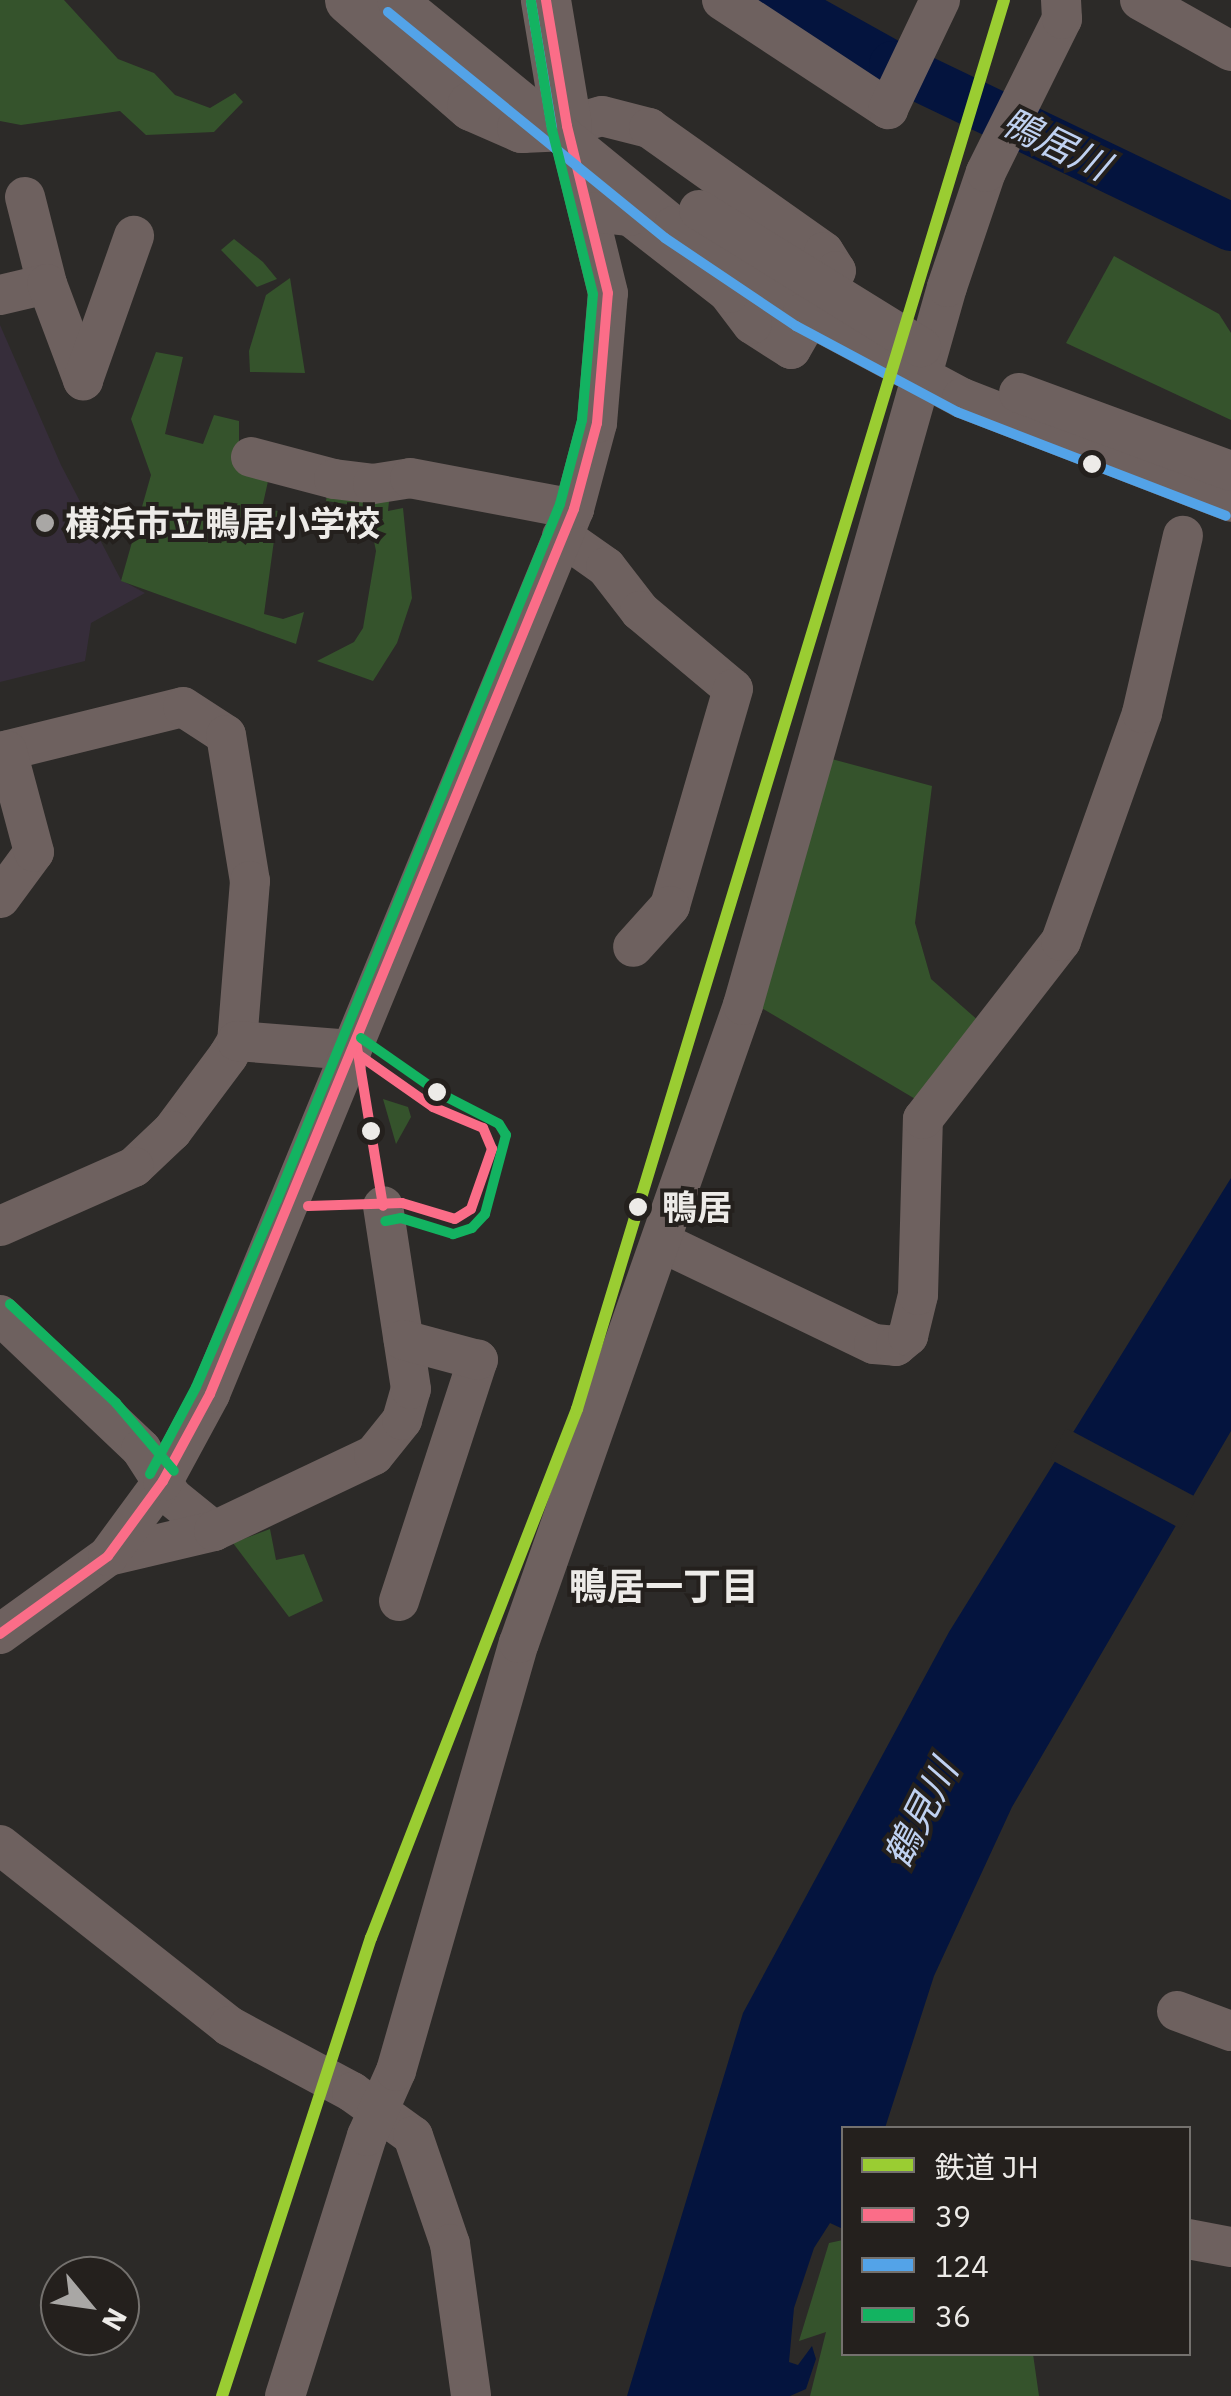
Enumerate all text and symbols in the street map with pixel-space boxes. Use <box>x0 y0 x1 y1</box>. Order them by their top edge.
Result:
water label: 鴨居川 <box>995 98 1117 188</box>
unlabelled marker <box>1082 454 1102 474</box>
place label: 横浜市立鴨居小学校 <box>65 502 380 544</box>
marker: 横浜市立鴨居小学校 <box>34 512 56 534</box>
unlabelled marker <box>427 1082 447 1102</box>
unlabelled marker <box>361 1121 381 1141</box>
place label: 鴨居 <box>662 1186 732 1228</box>
marker: 鴨居 <box>623 1192 653 1222</box>
district label: 鴨居一丁目 <box>569 1563 759 1609</box>
water label: 鶴見川 <box>874 1752 966 1874</box>
legend <box>841 2126 1191 2356</box>
text: 鉄道 JH <box>935 2147 1039 2186</box>
text: 39 <box>935 2196 971 2235</box>
text: 124 <box>935 2246 989 2285</box>
north arrow <box>40 2256 140 2356</box>
text: 36 <box>935 2296 971 2335</box>
text: N <box>94 2302 136 2338</box>

